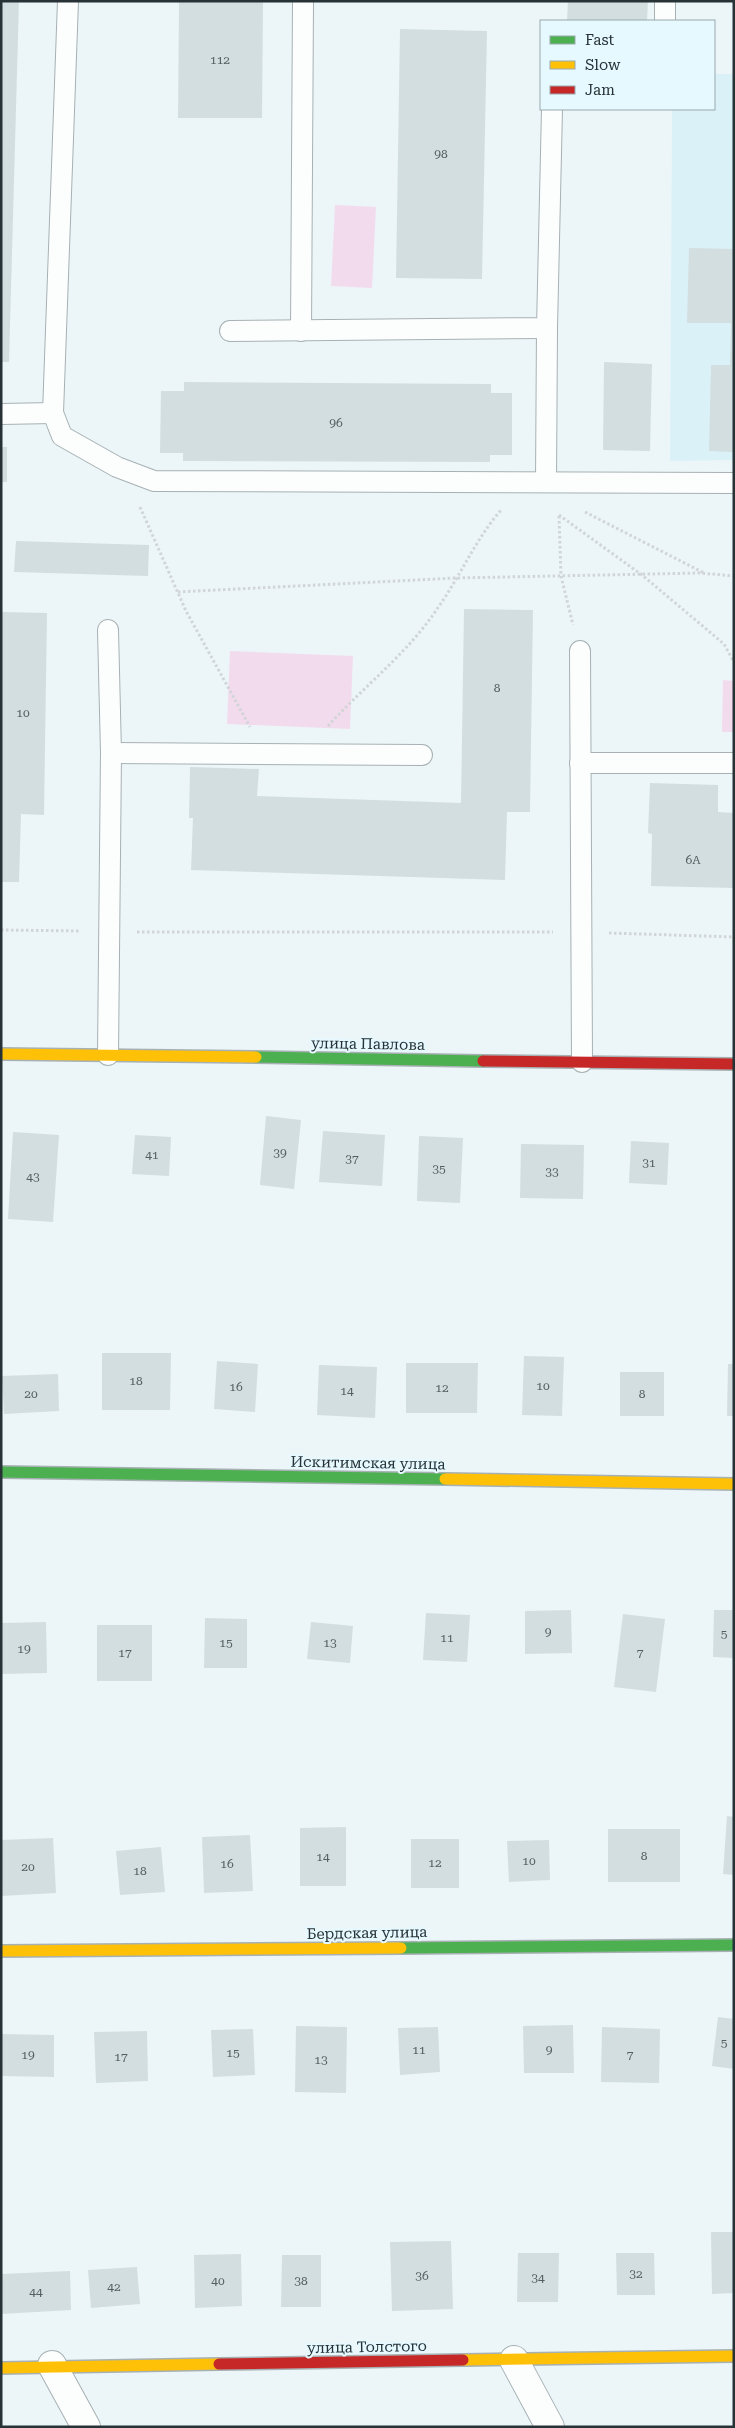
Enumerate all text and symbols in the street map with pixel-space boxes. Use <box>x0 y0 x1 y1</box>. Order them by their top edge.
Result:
legend <box>540 20 715 110</box>
text: Fast <box>585 31 615 49</box>
house number: 112 <box>210 53 230 67</box>
text: Slow <box>585 56 621 74</box>
text: Jam <box>585 81 615 99</box>
house number: 98 <box>434 147 448 161</box>
house number: 96 <box>329 416 343 430</box>
house number: 8 <box>494 681 501 695</box>
house number: 10 <box>16 706 30 720</box>
house number: 6А <box>685 853 701 867</box>
street label: улица Павлова <box>311 1034 425 1054</box>
house number: 39 <box>273 1146 287 1160</box>
house number: 41 <box>145 1148 159 1162</box>
house number: 37 <box>345 1152 359 1166</box>
house number: 31 <box>642 1156 656 1170</box>
house number: 35 <box>432 1162 446 1176</box>
house number: 33 <box>545 1165 559 1179</box>
house number: 43 <box>26 1170 40 1184</box>
house number: 18 <box>129 1374 143 1388</box>
house number: 10 <box>536 1379 550 1393</box>
house number: 16 <box>229 1380 243 1394</box>
house number: 12 <box>435 1381 449 1395</box>
house number: 14 <box>340 1384 354 1398</box>
house number: 20 <box>24 1387 38 1401</box>
house number: 8 <box>639 1387 646 1401</box>
street label: Искитимская улица <box>290 1453 446 1473</box>
house number: 9 <box>545 1625 552 1639</box>
house number: 5 <box>721 1627 728 1641</box>
house number: 11 <box>440 1631 454 1645</box>
house number: 15 <box>219 1636 233 1650</box>
house number: 13 <box>323 1636 337 1650</box>
house number: 19 <box>17 1642 31 1656</box>
house number: 17 <box>118 1646 132 1660</box>
house number: 7 <box>637 1646 644 1660</box>
house number: 8 <box>641 1849 648 1863</box>
house number: 14 <box>316 1850 330 1864</box>
house number: 10 <box>522 1854 536 1868</box>
house number: 12 <box>428 1856 442 1870</box>
house number: 16 <box>220 1857 234 1871</box>
house number: 20 <box>21 1860 35 1874</box>
house number: 18 <box>133 1864 147 1878</box>
street label: Бердская улица <box>306 1923 428 1943</box>
house number: 5 <box>721 2036 728 2050</box>
house number: 11 <box>412 2043 426 2057</box>
house number: 9 <box>546 2043 553 2057</box>
house number: 15 <box>226 2046 240 2060</box>
house number: 19 <box>21 2048 35 2062</box>
house number: 7 <box>627 2048 634 2062</box>
house number: 17 <box>114 2050 128 2064</box>
house number: 13 <box>314 2053 328 2067</box>
house number: 32 <box>629 2267 643 2281</box>
house number: 36 <box>415 2269 429 2283</box>
house number: 34 <box>531 2271 545 2285</box>
house number: 40 <box>211 2274 225 2288</box>
house number: 38 <box>294 2274 308 2288</box>
house number: 42 <box>107 2280 121 2294</box>
house number: 44 <box>29 2285 43 2299</box>
street label: улица Толстого <box>307 2337 427 2357</box>

